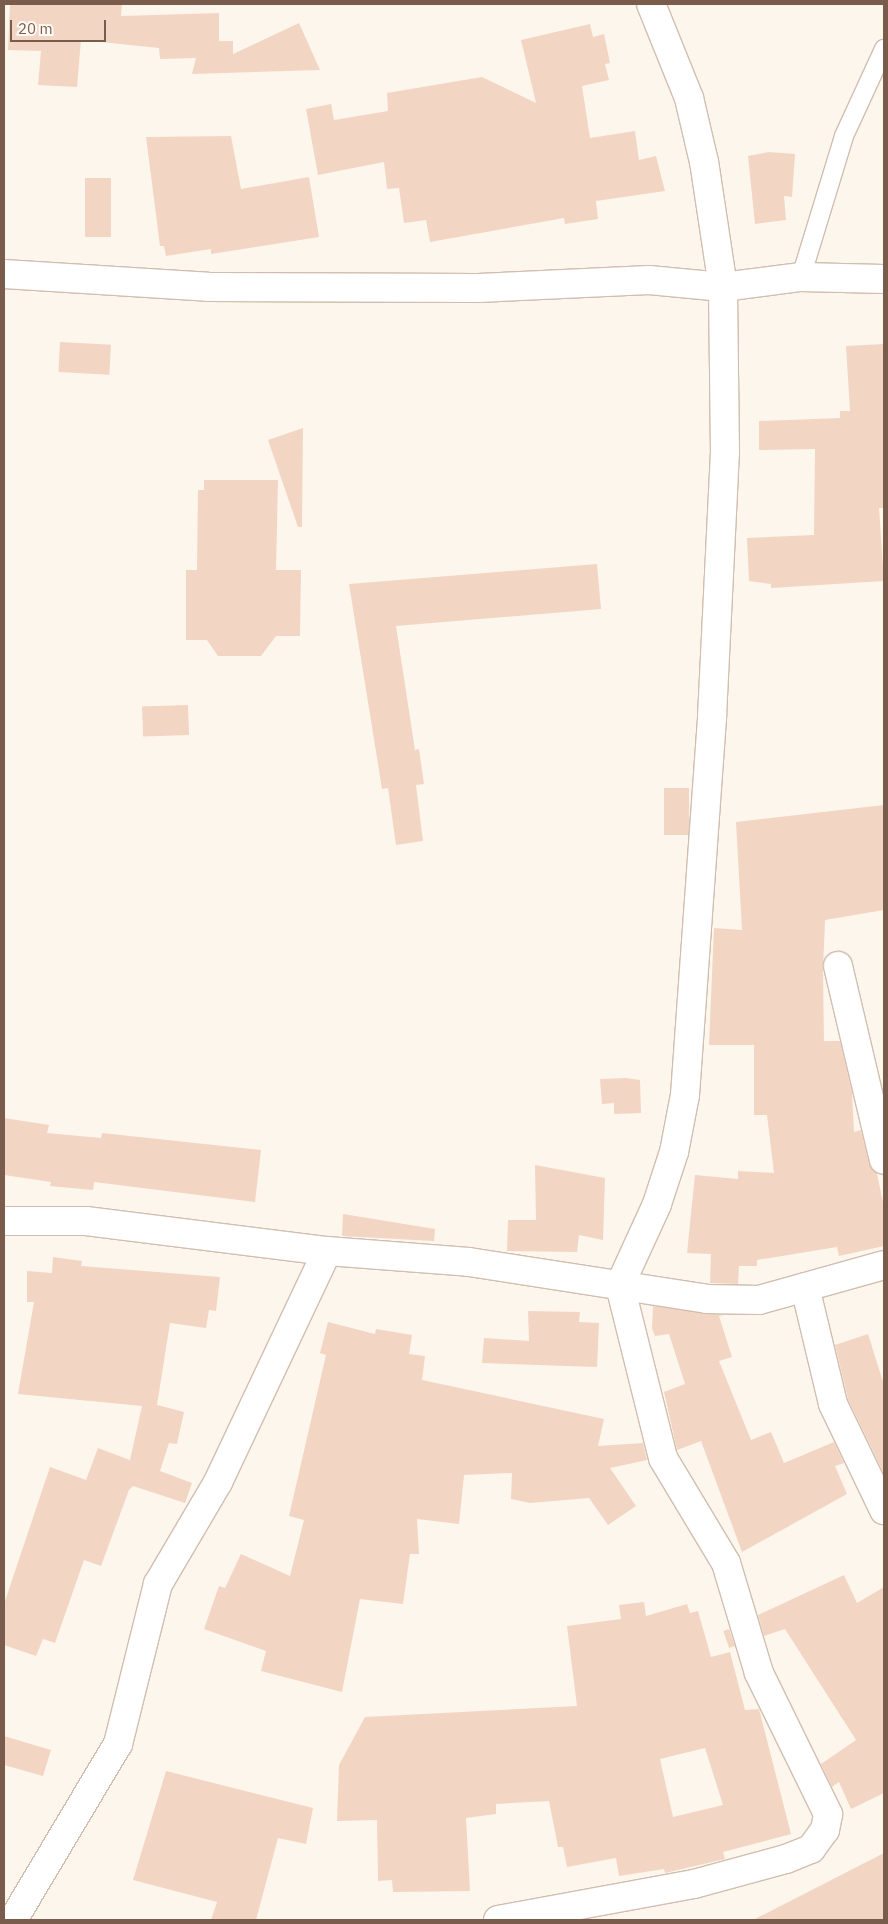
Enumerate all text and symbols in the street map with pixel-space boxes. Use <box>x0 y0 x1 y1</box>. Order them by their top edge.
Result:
scale bar <box>12 10 109 42</box>
text: 20 m <box>18 19 53 38</box>

